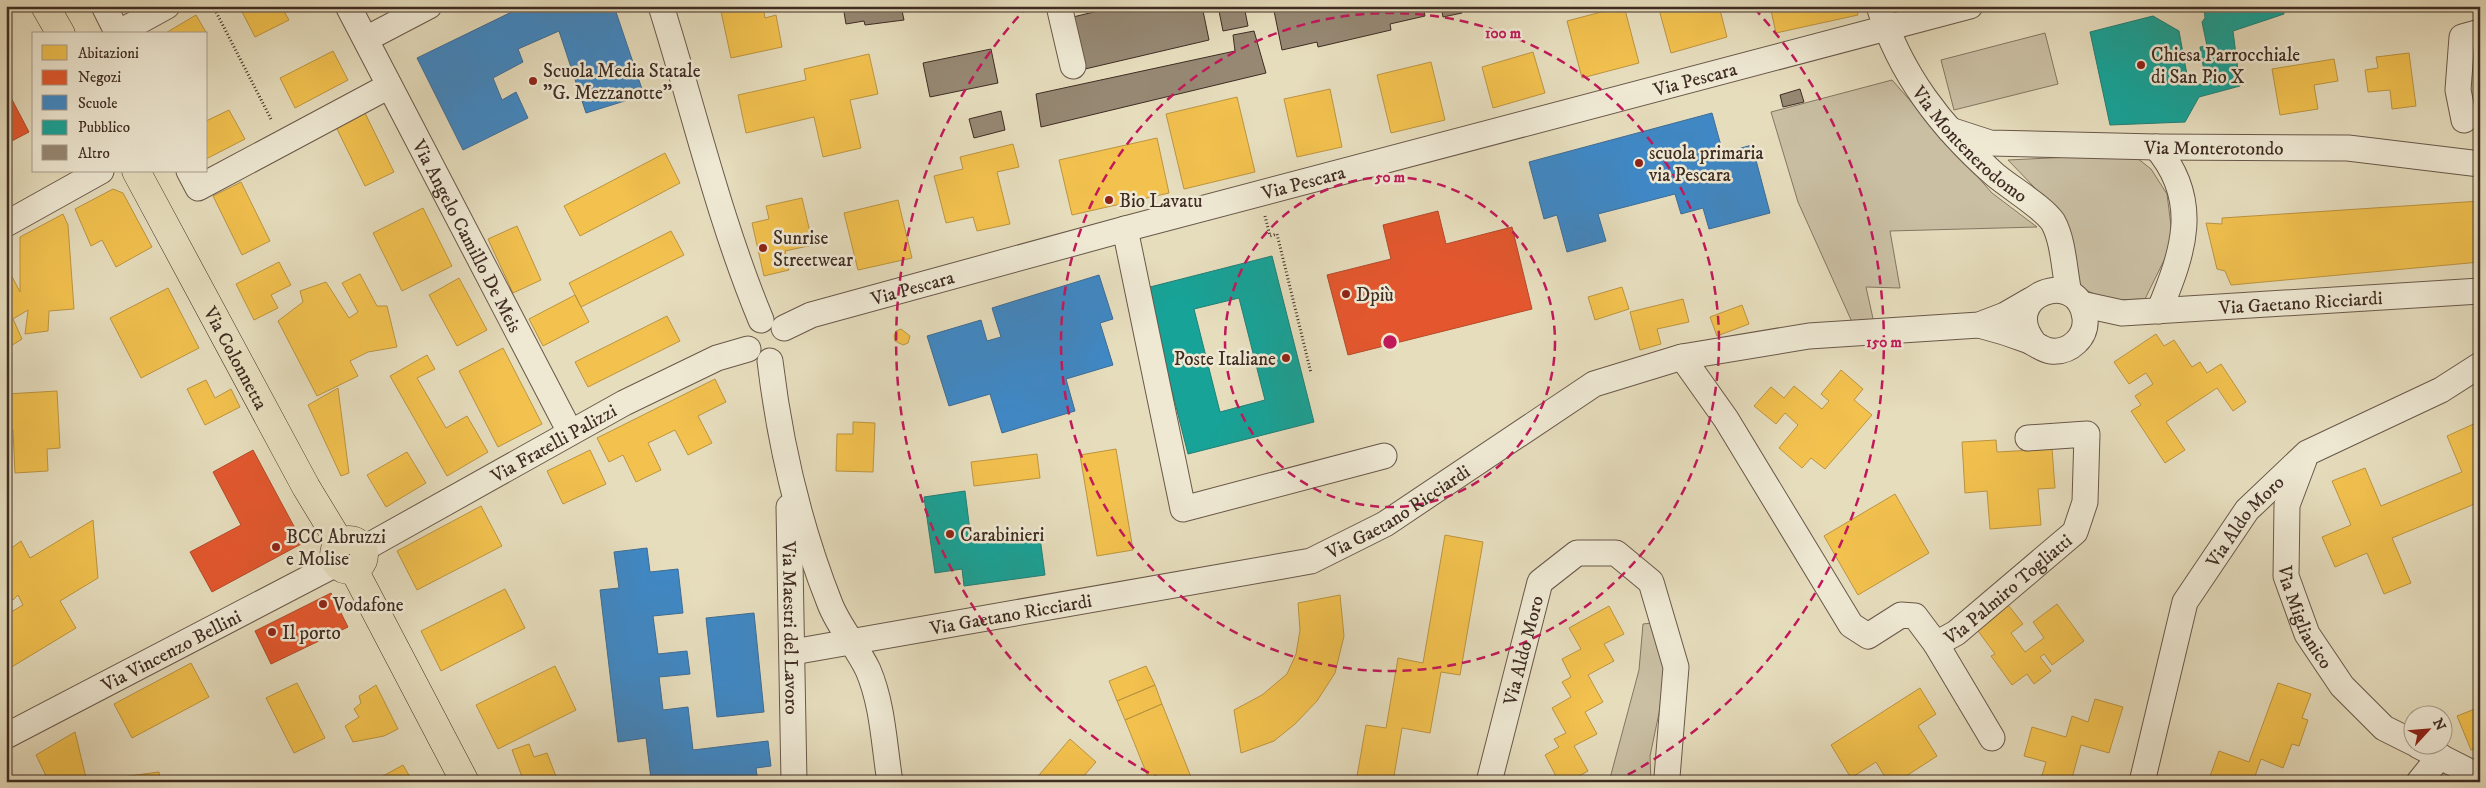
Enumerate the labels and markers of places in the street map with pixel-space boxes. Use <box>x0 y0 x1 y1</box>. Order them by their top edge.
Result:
place label: Chiesa Parrocchiale di San Pio X <box>2151 44 2300 89</box>
marker: Chiesa Parrocchiale di San Pio X <box>2135 59 2147 71</box>
place label: Scuola Media Statale "G. Mezzanotte" <box>543 60 701 105</box>
marker: Scuola Media Statale "G. Mezzanotte" <box>527 75 539 87</box>
place label: scuola primaria via Pescara <box>1648 142 1764 187</box>
marker: scuola primaria via Pescara <box>1633 157 1645 169</box>
place label: Bio Lavatu <box>1119 190 1203 213</box>
marker: Bio Lavatu <box>1103 194 1115 206</box>
place label: Sunrise Streetwear <box>773 227 853 272</box>
marker: Sunrise Streetwear <box>757 242 769 254</box>
place label: Dpiù <box>1356 284 1394 307</box>
marker: Dpiù <box>1340 288 1352 300</box>
centre of rings <box>1381 333 1399 351</box>
place label: Poste Italiane <box>1174 348 1276 371</box>
marker: Poste Italiane <box>1280 352 1292 364</box>
place label: Carabinieri <box>960 524 1044 547</box>
place label: BCC Abruzzi e Molise <box>286 526 386 571</box>
marker: Carabinieri <box>944 528 956 540</box>
marker: BCC Abruzzi e Molise <box>270 541 282 553</box>
place label: Vodafone <box>332 594 404 617</box>
marker: Vodafone <box>317 598 329 610</box>
place label: Il porto <box>282 622 341 645</box>
marker: Il porto <box>266 626 278 638</box>

